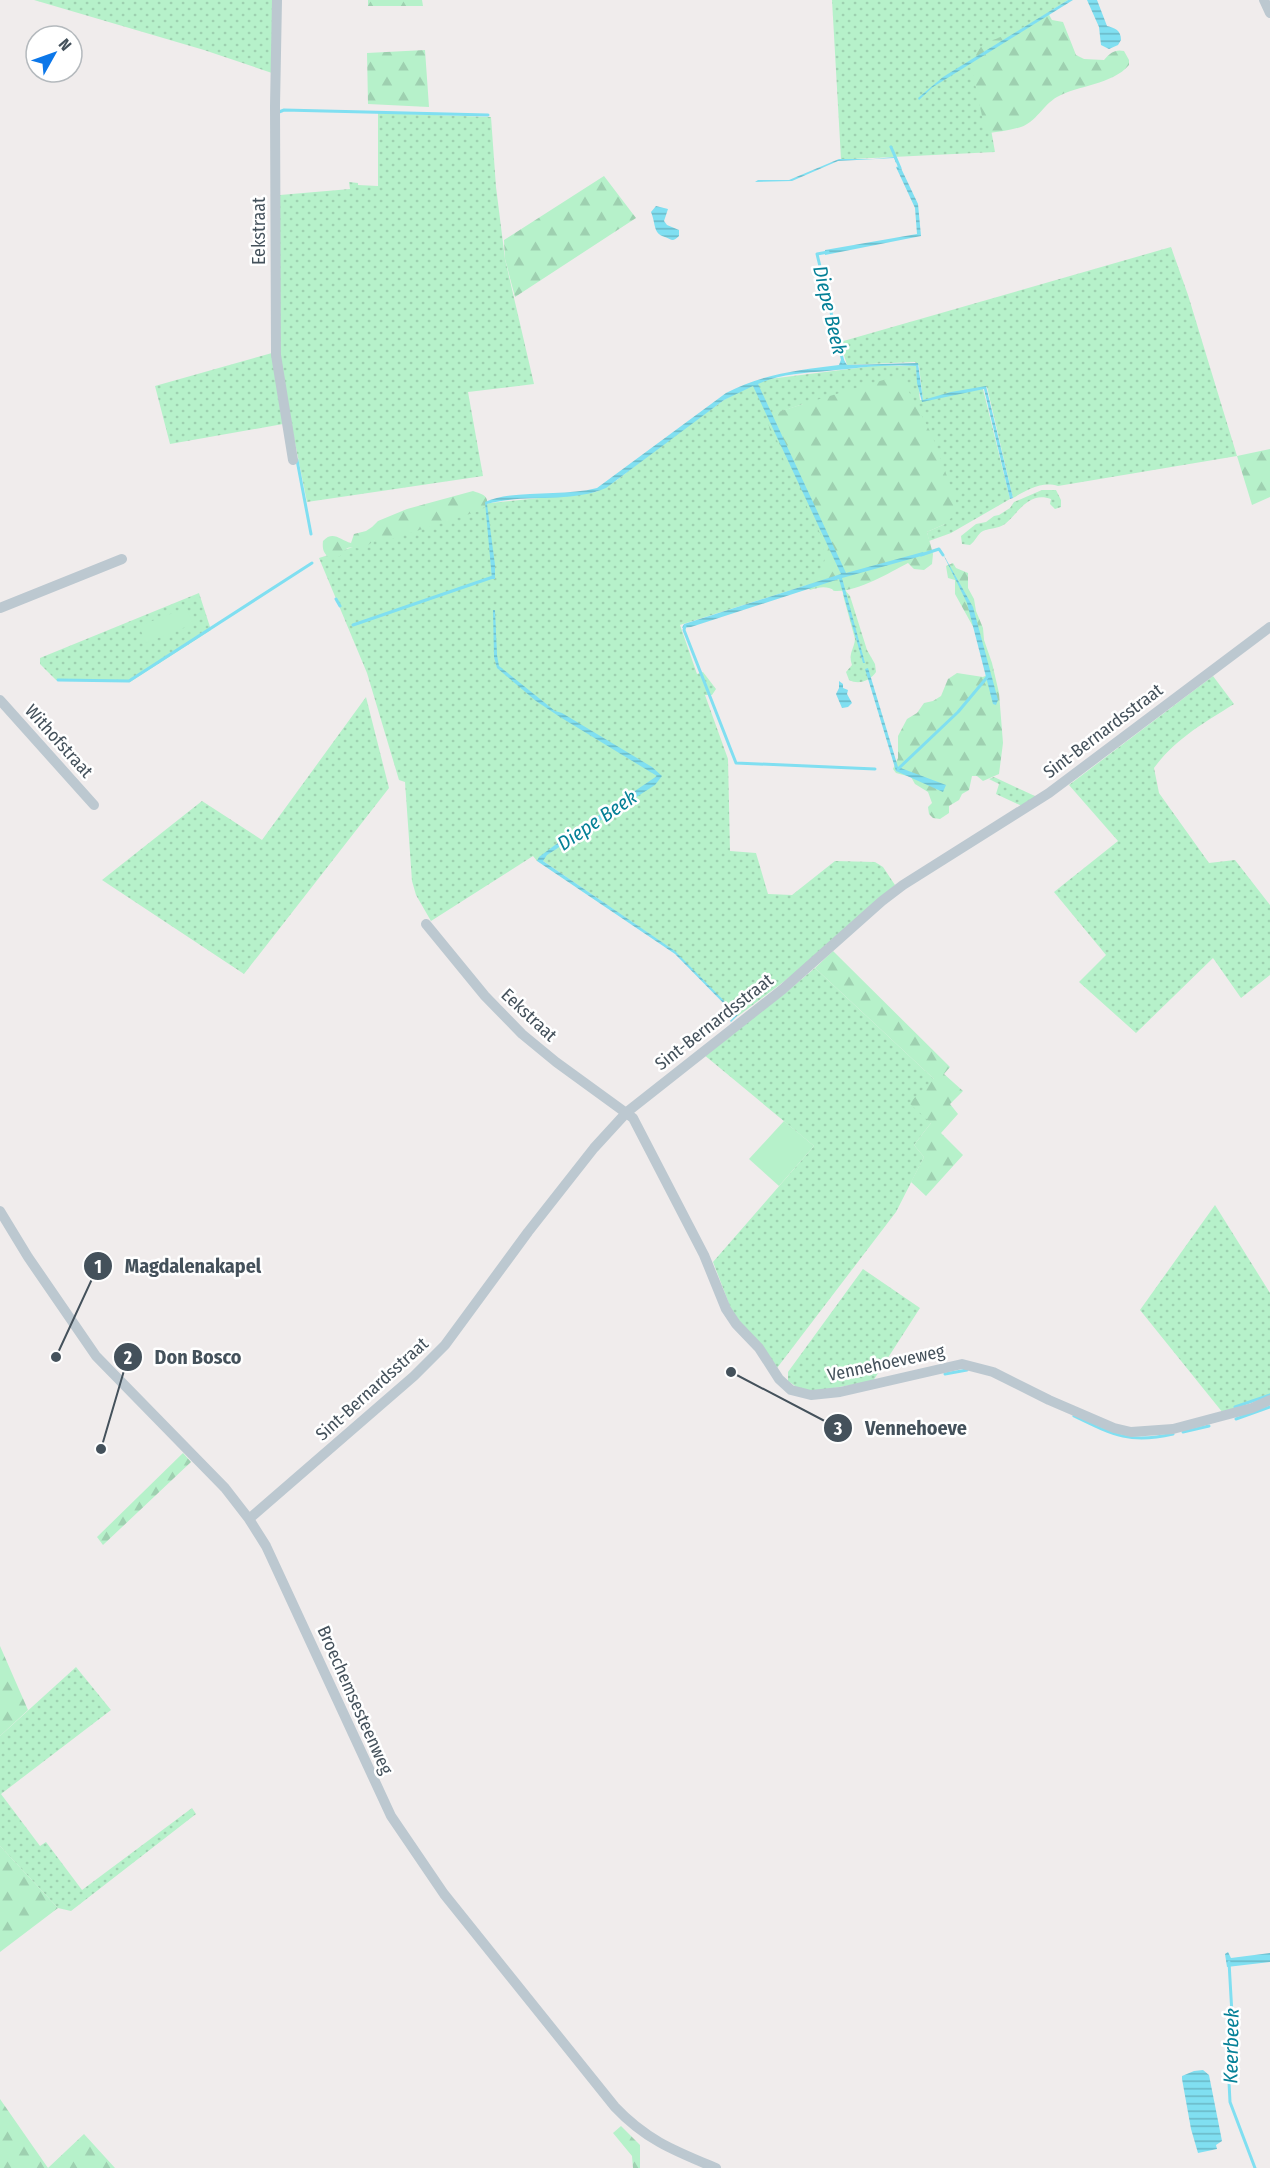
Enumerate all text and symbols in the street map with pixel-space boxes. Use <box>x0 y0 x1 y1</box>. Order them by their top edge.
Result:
north arrow <box>24 24 84 84</box>
text: N <box>55 35 75 54</box>
street label: Eekstraat <box>248 197 270 265</box>
water label: Diepe Beek <box>808 263 852 357</box>
street label: Sint-Bernardsstraat <box>1039 679 1167 783</box>
street label: Withofstraat <box>20 700 98 782</box>
water label: Diepe Beek <box>553 785 641 855</box>
street label: Sint-Bernardsstraat <box>651 969 777 1075</box>
street label: Eekstraat <box>497 984 561 1046</box>
callout: Magdalenakapel <box>83 1247 273 1285</box>
text: Magdalenakapel <box>125 1254 262 1278</box>
text: 1 <box>94 1256 102 1278</box>
street label: Sint-Bernardsstraat <box>311 1333 433 1445</box>
callout: Don Bosco <box>113 1338 254 1376</box>
street label: Vennehoeveweg <box>825 1340 947 1386</box>
text: Don Bosco <box>155 1345 242 1369</box>
text: 2 <box>123 1347 132 1369</box>
callout: Vennehoeve <box>823 1409 979 1447</box>
text: Vennehoeve <box>864 1416 967 1440</box>
text: 3 <box>833 1418 843 1440</box>
street label: Broechemsesteenweg <box>312 1622 398 1778</box>
water label: Keerbeek <box>1218 2008 1244 2084</box>

